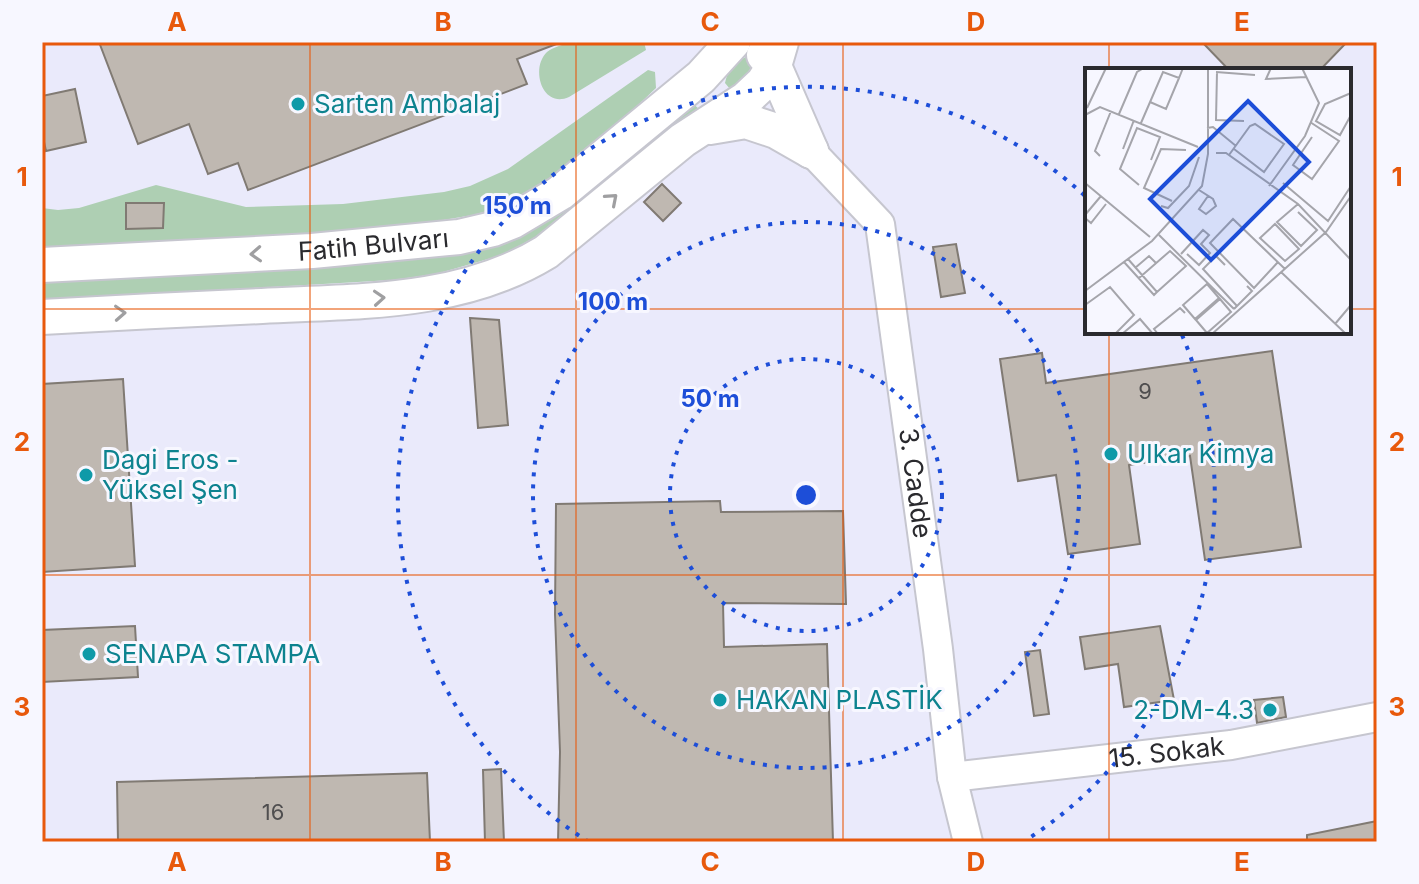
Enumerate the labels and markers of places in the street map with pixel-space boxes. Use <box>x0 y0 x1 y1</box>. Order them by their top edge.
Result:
place label: Sarten Ambalaj <box>314 88 500 119</box>
marker: Sarten Ambalaj <box>289 95 307 113</box>
place label: Ulkar Kimya <box>1127 438 1274 469</box>
place label: Dagi Eros - Yüksel Şen <box>102 444 239 505</box>
marker: Ulkar Kimya <box>1102 445 1120 463</box>
marker: Dagi Eros - Yüksel Şen <box>77 466 95 484</box>
centre of rings <box>792 481 820 509</box>
place label: SENAPA STAMPA <box>105 638 320 669</box>
marker: SENAPA STAMPA <box>80 645 98 663</box>
place label: HAKAN PLASTİK <box>736 684 943 715</box>
marker: HAKAN PLASTİK <box>711 691 729 709</box>
place label: 2-DM-4.3 <box>1133 694 1254 725</box>
marker: 2-DM-4.3 <box>1261 701 1279 719</box>

